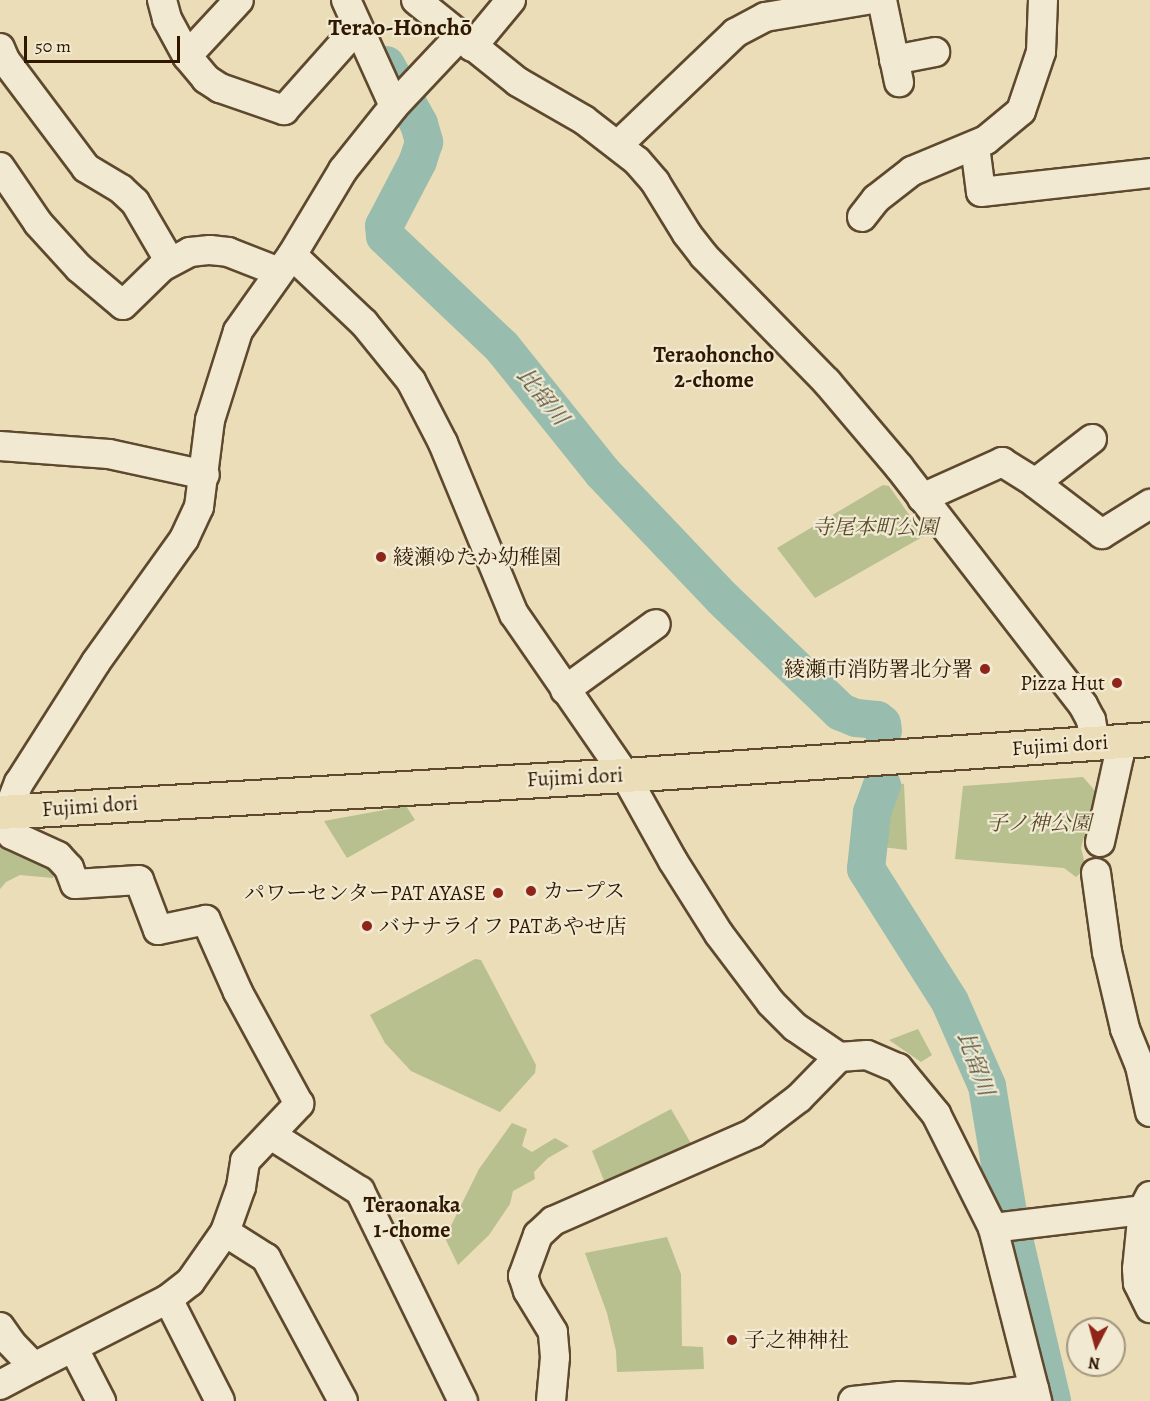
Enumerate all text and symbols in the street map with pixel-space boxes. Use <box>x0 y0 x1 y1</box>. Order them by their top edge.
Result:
district label: Terao-Honchō <box>328 14 472 42</box>
scale bar <box>27 24 183 62</box>
text: 50 m <box>35 34 71 58</box>
district label: Teraohoncho 2-chome <box>654 342 774 394</box>
water label: 比留川 <box>511 363 573 431</box>
park label: 寺尾本町公園 <box>812 514 938 540</box>
place label: 綾瀬ゆたか幼稚園 <box>393 544 561 570</box>
marker: 綾瀬ゆたか幼稚園 <box>374 550 388 564</box>
place label: 綾瀬市消防署北分署 <box>784 656 973 682</box>
marker: 綾瀬市消防署北分署 <box>978 662 992 676</box>
place label: Pizza Hut <box>1020 670 1105 696</box>
marker: Pizza Hut <box>1110 676 1124 690</box>
street label: Fujimi dori <box>1011 729 1109 761</box>
street label: Fujimi dori <box>526 762 624 792</box>
street label: Fujimi dori <box>41 790 139 822</box>
park label: 子ノ神公園 <box>987 810 1091 836</box>
place label: カープス <box>543 878 627 904</box>
place label: パワーセンターPAT AYASE <box>243 880 486 906</box>
marker: カープス <box>524 884 538 898</box>
marker: パワーセンターPAT AYASE <box>491 886 505 900</box>
place label: バナナライフ PATあやせ店 <box>379 913 627 939</box>
marker: バナナライフ PATあやせ店 <box>360 919 374 933</box>
water label: 比留川 <box>951 1028 999 1100</box>
district label: Teraonaka 1-chome <box>363 1192 461 1244</box>
north arrow <box>1066 1317 1126 1377</box>
place label: 子之神神社 <box>744 1327 849 1353</box>
marker: 子之神神社 <box>725 1333 739 1347</box>
text: N <box>1087 1351 1101 1374</box>

